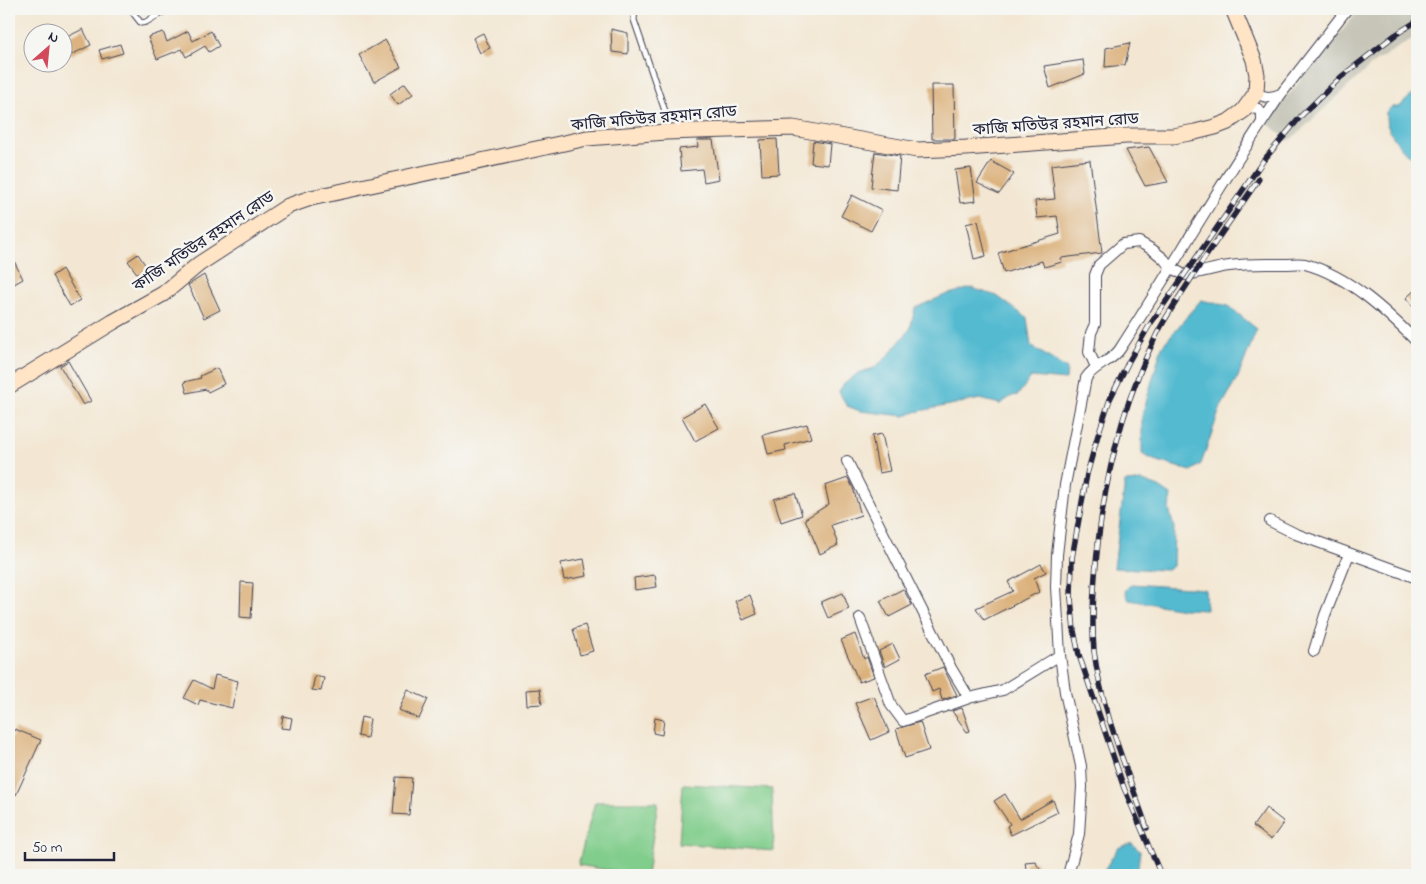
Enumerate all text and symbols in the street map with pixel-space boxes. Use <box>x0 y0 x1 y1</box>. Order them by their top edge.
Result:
north arrow <box>22 22 72 72</box>
text: N <box>44 26 62 49</box>
street label: কাজি মতিউর রহমান রোড <box>569 100 738 138</box>
street label: কাজি মতিউর রহমান রোড <box>971 107 1140 143</box>
street label: কাজি মতিউর রহমান রোড <box>128 185 280 299</box>
scale bar <box>25 829 114 861</box>
text: 50 m <box>32 837 63 859</box>

